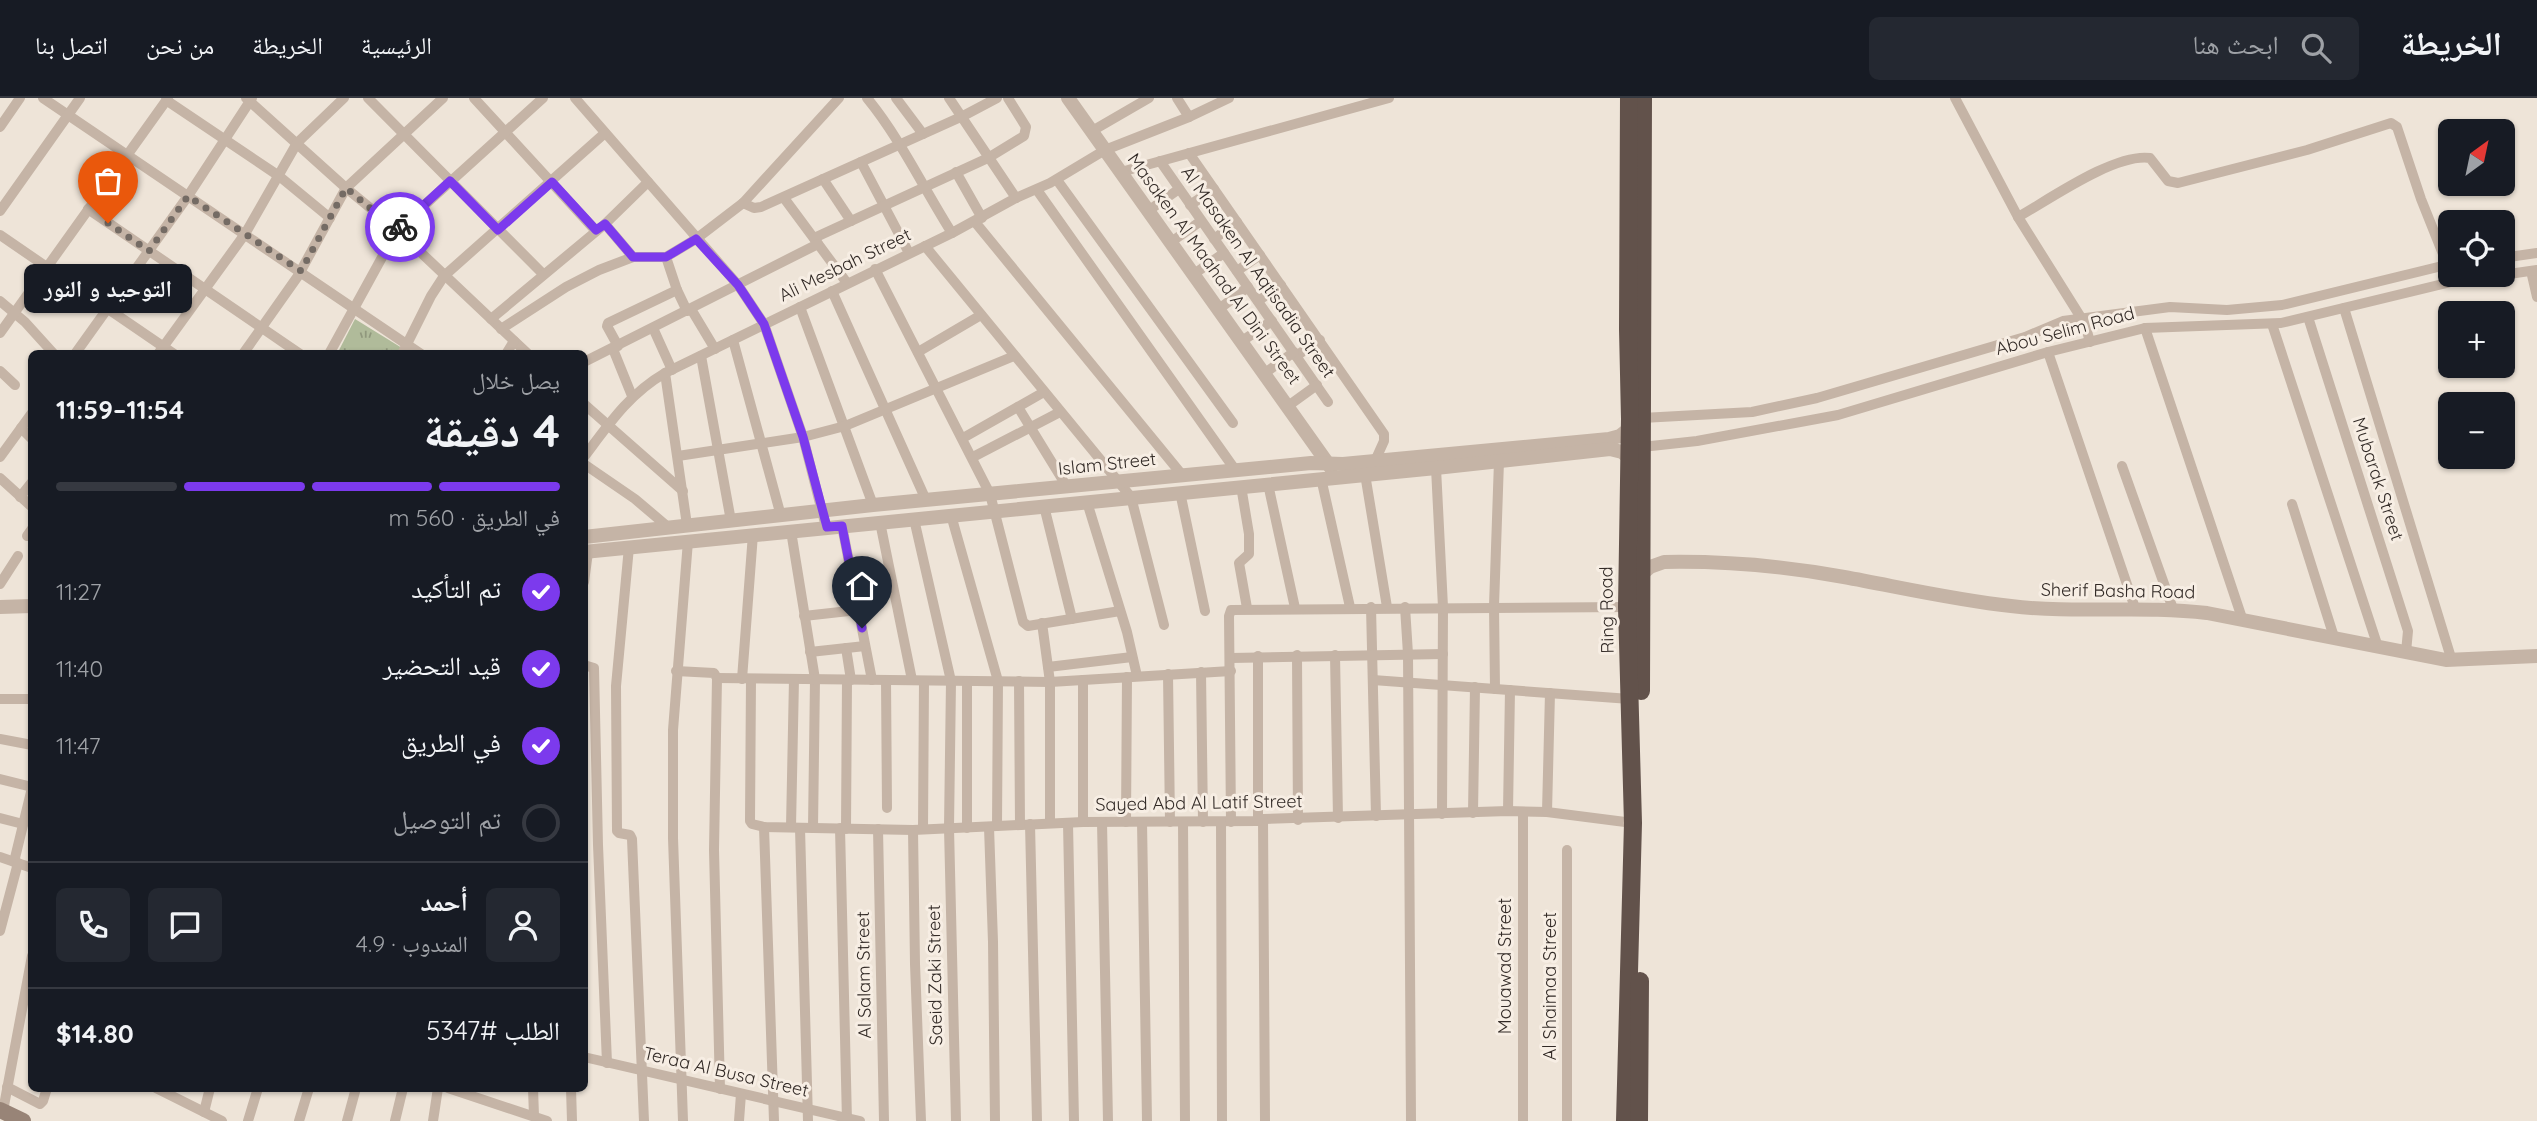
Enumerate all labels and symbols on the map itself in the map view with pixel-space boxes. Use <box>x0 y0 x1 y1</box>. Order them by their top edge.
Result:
north arrow <box>2438 119 2515 196</box>
street label: Masaken Al Maahad Al Dini Street <box>1123 149 1306 389</box>
pin <box>78 151 138 223</box>
street label: Al Masaken Al Aqtisadia Street <box>1176 161 1340 382</box>
courier <box>365 192 435 262</box>
street label: Ali Mesbah Street <box>775 223 915 306</box>
callout: التوحيد و النور <box>24 265 192 314</box>
street label: Abou Selim Road <box>1993 301 2137 360</box>
street label: Mubarak Street <box>2348 414 2409 543</box>
street label: Islam Street <box>1057 447 1157 480</box>
pin <box>832 556 892 628</box>
street label: Ring Road <box>1594 566 1619 654</box>
street label: Sherif Basha Road <box>2041 578 2195 603</box>
street label: Sayed Abd Al Latif Street <box>1095 789 1303 816</box>
street label: Mouawad Street <box>1493 898 1516 1034</box>
street label: Saeid Zaki Street <box>922 904 947 1046</box>
street label: Al Salam Street <box>851 911 876 1039</box>
street label: Al Shaimaa Street <box>1538 912 1561 1060</box>
street label: Teraa Al Busa Street <box>641 1041 811 1102</box>

